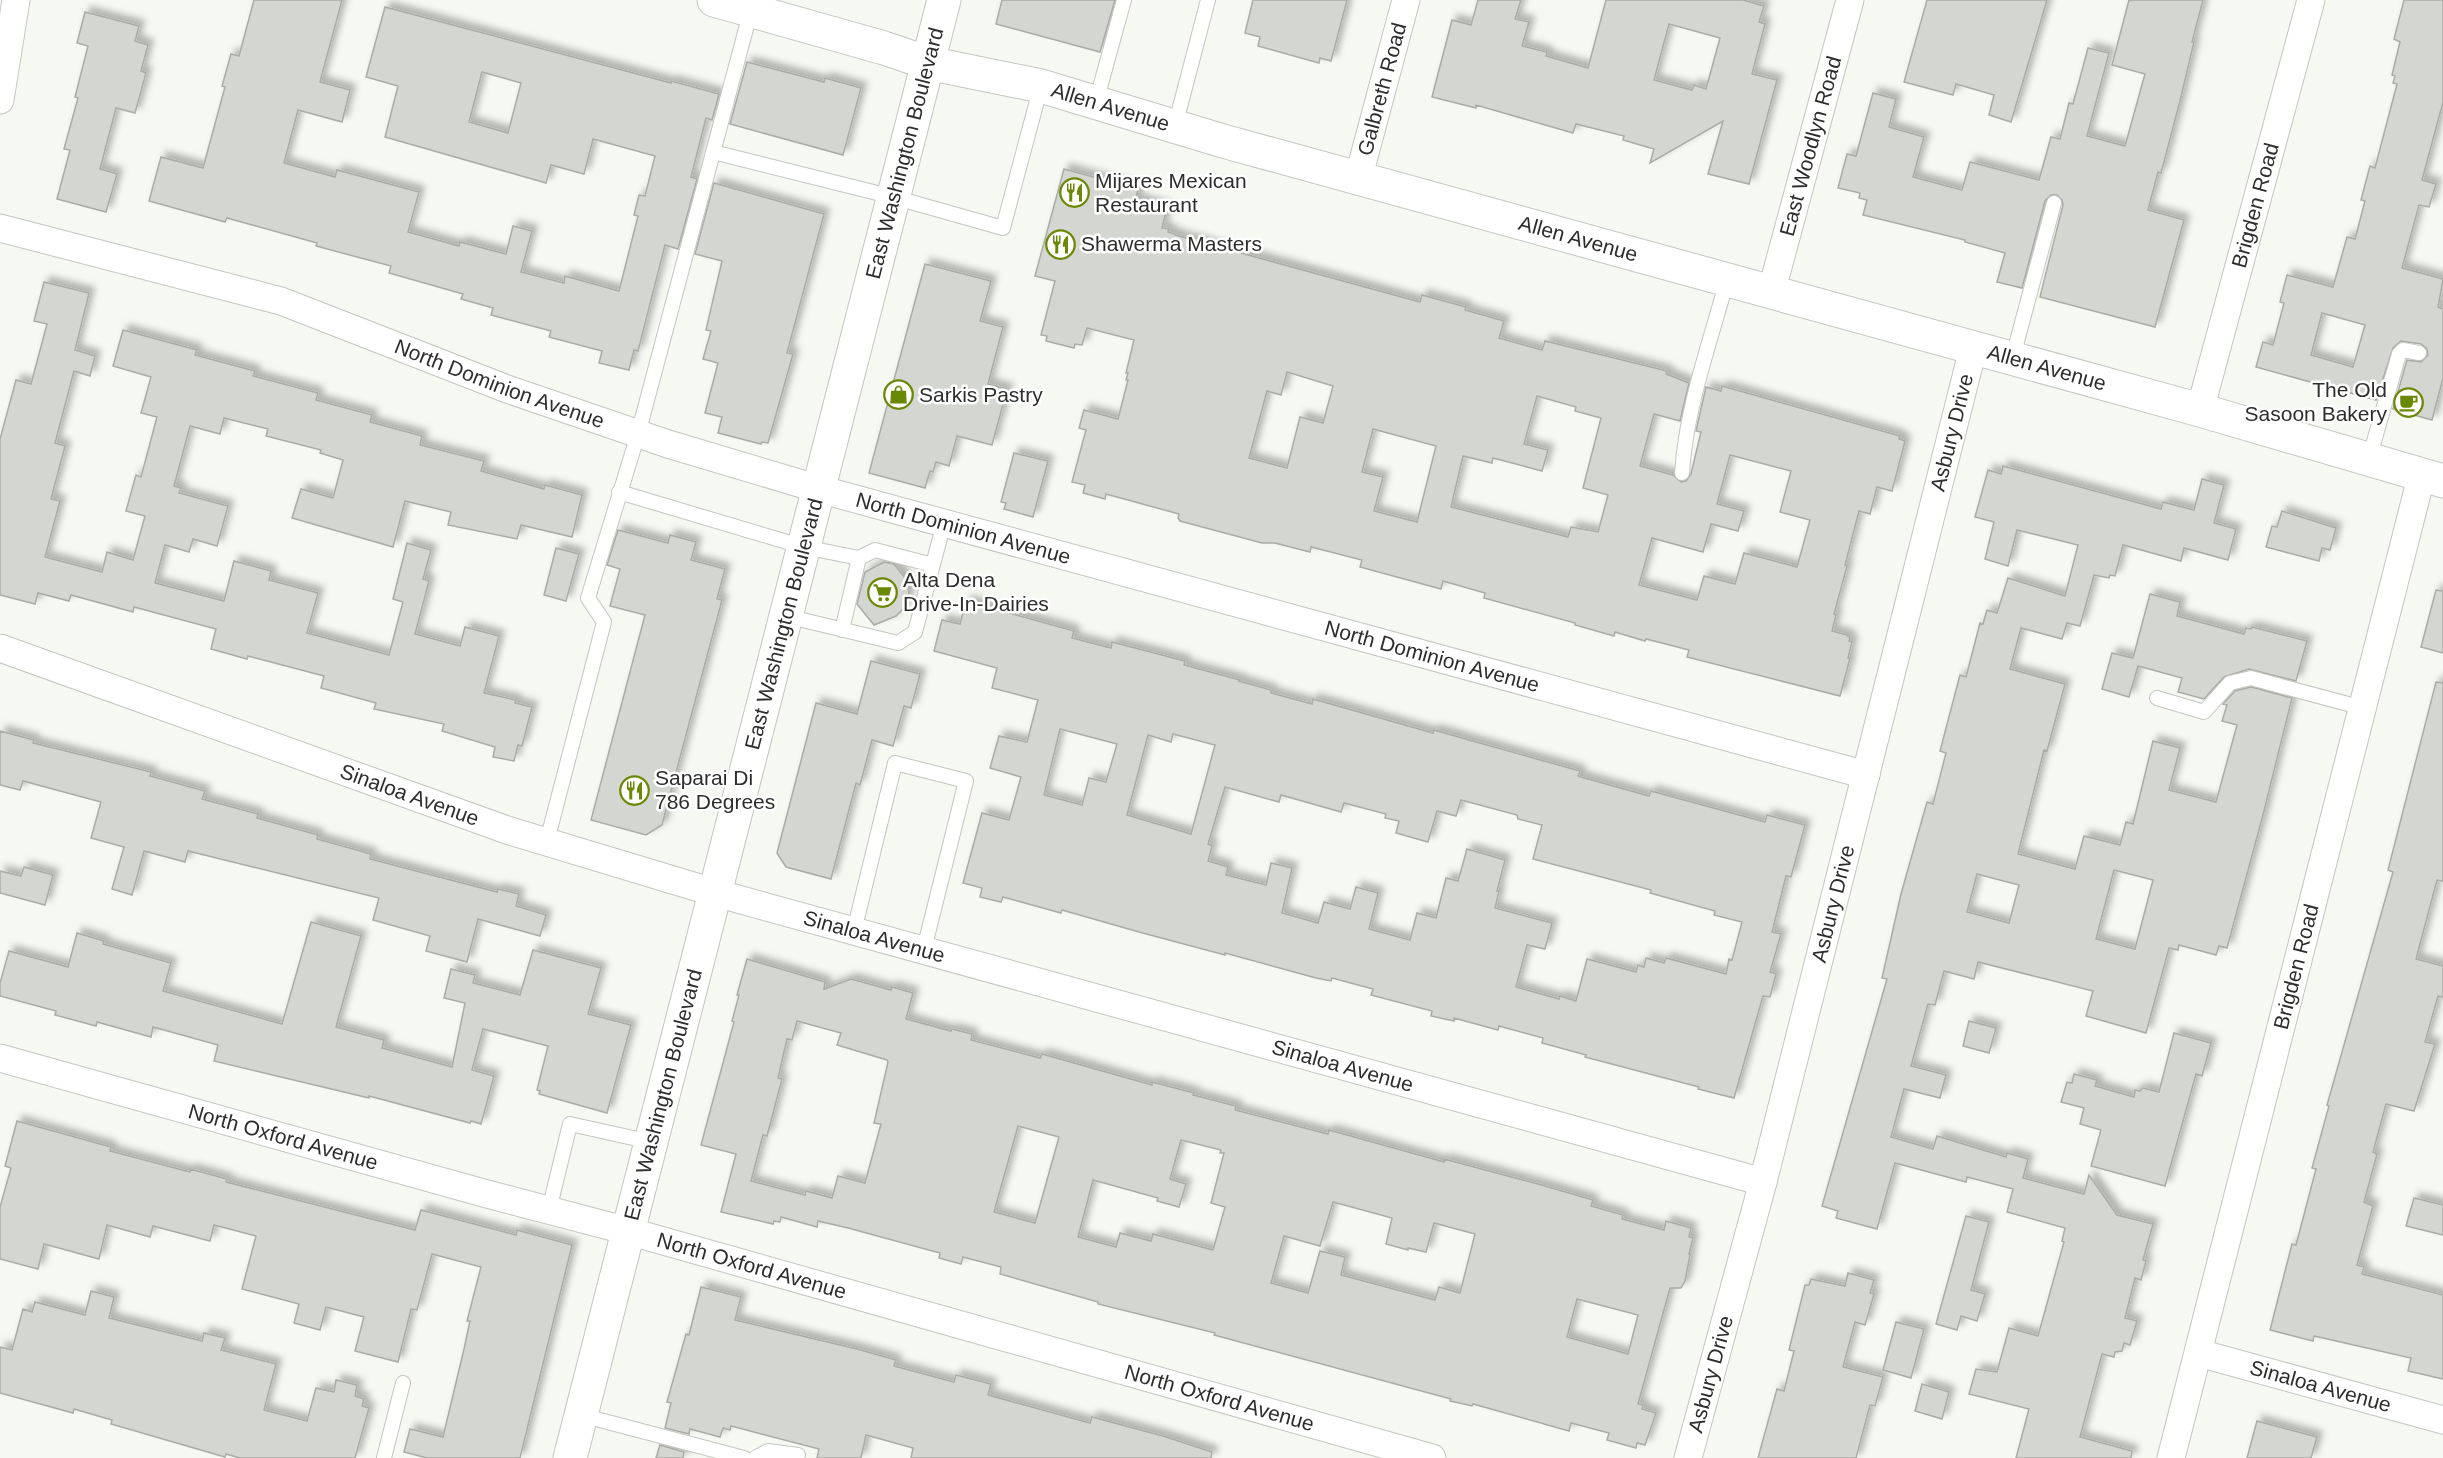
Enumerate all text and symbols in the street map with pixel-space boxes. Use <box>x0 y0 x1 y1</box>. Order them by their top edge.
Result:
street label: Galbreth Road <box>1353 20 1410 158</box>
street label: East Washington Boulevard <box>861 25 947 281</box>
street label: East Woodlyn Road <box>1775 54 1845 239</box>
street label: Allen Avenue <box>1049 78 1172 135</box>
street label: Brigden Road <box>2227 140 2283 270</box>
place label: Mijares Mexican Restaurant <box>1095 169 1247 216</box>
restaurant icon: Mijares Mexican Restaurant <box>1058 177 1090 209</box>
street label: Allen Avenue <box>1516 211 1640 266</box>
restaurant icon: Shawerma Masters <box>1044 228 1076 260</box>
place label: Shawerma Masters <box>1081 232 1262 255</box>
street label: North Dominion Avenue <box>392 334 607 432</box>
street label: Allen Avenue <box>1985 340 2109 395</box>
street label: Asbury Drive <box>1926 371 1977 493</box>
place label: The Old Sasoon Bakery <box>2245 378 2387 425</box>
shop icon: Sarkis Pastry <box>882 379 914 411</box>
place label: Sarkis Pastry <box>919 383 1043 406</box>
cafe icon: The Old Sasoon Bakery <box>2392 386 2424 418</box>
street label: North Dominion Avenue <box>853 488 1073 568</box>
street label: East Washington Boulevard <box>740 496 827 752</box>
place label: Alta Dena Drive-In-Dairies <box>903 568 1049 615</box>
supermarket icon: Alta Dena Drive-In-Dairies <box>866 576 898 608</box>
street label: North Dominion Avenue <box>1322 616 1542 696</box>
street label: Sinaloa Avenue <box>337 759 482 830</box>
place label: Saparai Di 786 Degrees <box>655 766 775 813</box>
restaurant icon: Saparai Di 786 Degrees <box>618 774 650 806</box>
street label: Asbury Drive <box>1807 842 1859 965</box>
street label: Brigden Road <box>2269 902 2323 1032</box>
street label: Sinaloa Avenue <box>801 906 948 967</box>
street label: East Washington Boulevard <box>619 967 706 1223</box>
street label: Sinaloa Avenue <box>1269 1035 1416 1096</box>
street label: North Oxford Avenue <box>186 1099 381 1174</box>
street label: North Oxford Avenue <box>655 1228 849 1303</box>
street label: Asbury Drive <box>1683 1313 1737 1435</box>
street label: Sinaloa Avenue <box>2247 1356 2394 1416</box>
street label: North Oxford Avenue <box>1122 1360 1317 1435</box>

